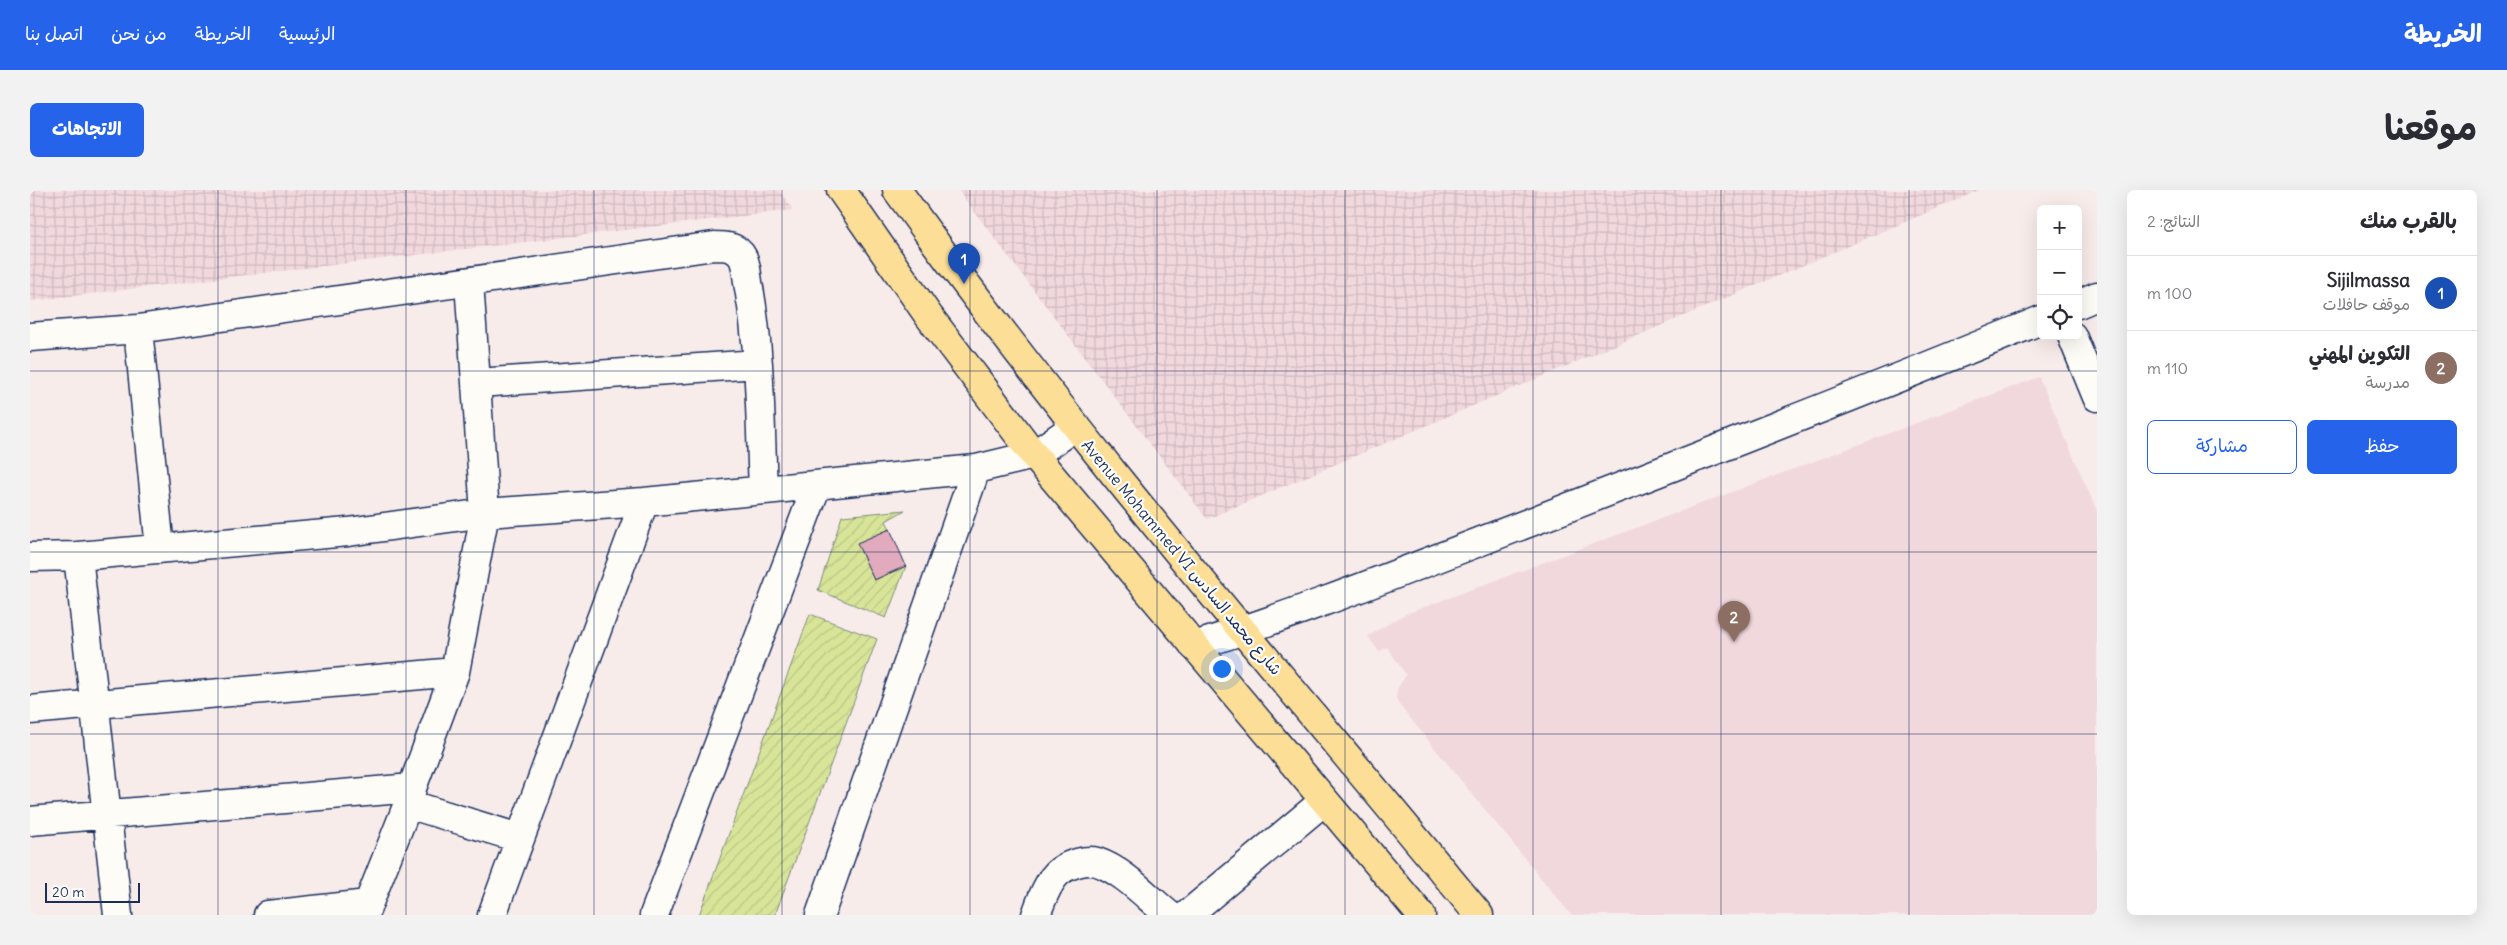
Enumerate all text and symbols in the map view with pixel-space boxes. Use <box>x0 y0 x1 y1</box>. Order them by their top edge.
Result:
text: الخريطة <box>2404 18 2482 48</box>
text: اتصل بنا <box>25 22 83 45</box>
text: من نحن <box>111 22 167 45</box>
text: الخريطة <box>195 22 251 45</box>
text: الرئيسية <box>279 22 336 45</box>
button: الاتجاهات <box>30 103 144 157</box>
text: موقعنا <box>2384 105 2477 149</box>
map controls <box>2037 205 2082 340</box>
button: + <box>2037 205 2082 250</box>
text: بالقرب منك <box>2360 207 2457 234</box>
text: النتائج: 2 <box>2147 211 2200 231</box>
pin: 1 <box>948 243 980 284</box>
button: − <box>2037 250 2082 295</box>
text: Sijilmassa <box>2327 268 2410 292</box>
text: 100 m <box>2147 283 2192 303</box>
text: 1 <box>2438 283 2444 303</box>
text: موقف حافلات <box>2322 294 2410 314</box>
button: locate <box>2037 295 2082 340</box>
text: التكوين المهني <box>2309 341 2410 365</box>
text: 110 m <box>2147 358 2188 378</box>
text: 2 <box>2437 358 2445 378</box>
text: مدرسة <box>2365 372 2410 392</box>
button: مشاركة <box>2147 420 2297 474</box>
button: حفظ <box>2307 420 2457 474</box>
street label: Avenue Mohammed VI شارع محمد السادس <box>1076 435 1286 680</box>
pin: 2 <box>1718 601 1750 642</box>
your location <box>1209 656 1235 682</box>
scale bar <box>45 880 140 903</box>
text: 20 m <box>52 883 85 901</box>

